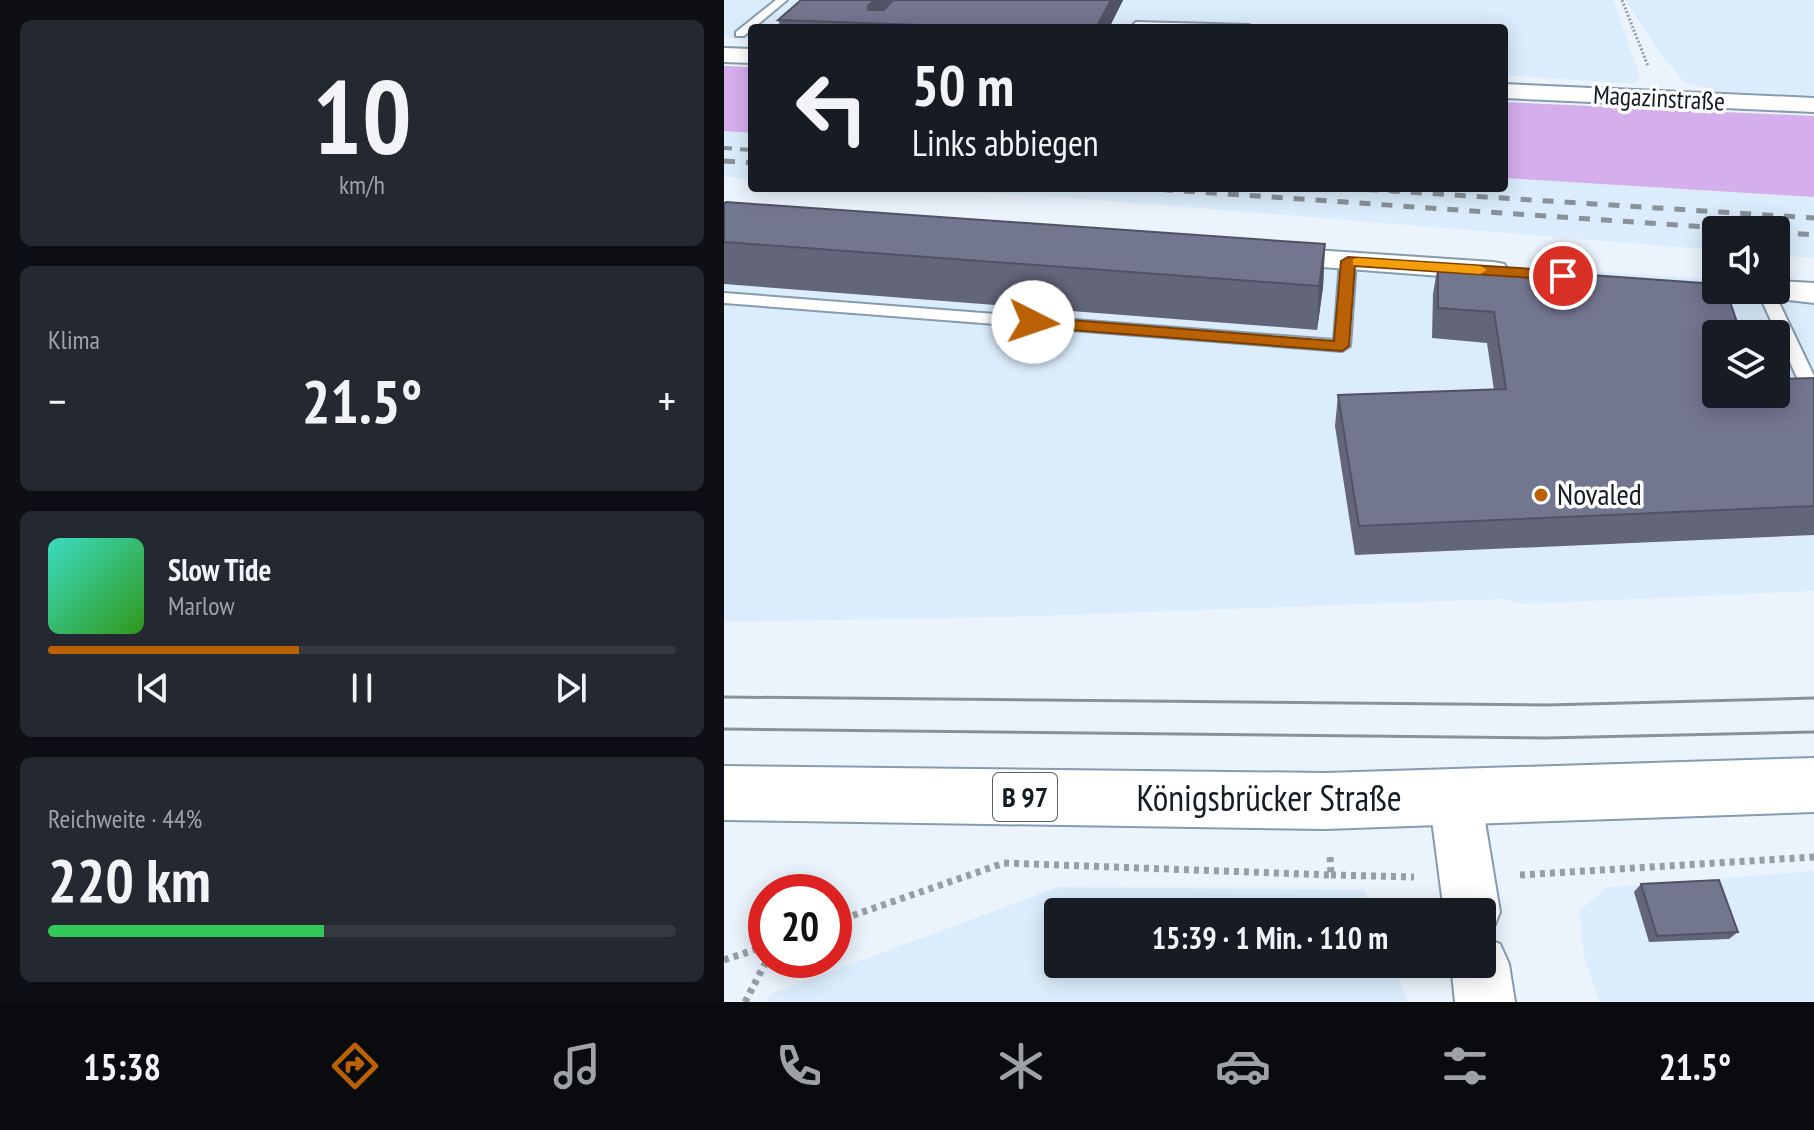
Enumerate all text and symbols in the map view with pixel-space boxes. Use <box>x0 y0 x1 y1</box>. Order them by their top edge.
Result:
text: 10 <box>312 48 412 183</box>
text: 50 m <box>912 49 1014 121</box>
icon: left <box>780 56 884 160</box>
street label: Magazinstraße <box>1592 78 1726 117</box>
text: Links abbiegen <box>912 119 1099 166</box>
text: km/h <box>339 168 385 201</box>
map controls <box>1702 216 1790 408</box>
button: sound <box>1702 216 1790 304</box>
pin <box>1529 242 1597 310</box>
icon: arrive <box>1541 254 1585 298</box>
position arrow <box>991 280 1075 364</box>
button: layers <box>1702 320 1790 408</box>
text: Klima <box>48 323 100 356</box>
text: 21.5° <box>302 362 422 440</box>
text: − <box>48 372 66 429</box>
text: + <box>658 372 676 429</box>
place label: Novaled <box>1557 474 1642 513</box>
marker: Novaled <box>1532 486 1550 504</box>
text: Slow Tide <box>168 550 271 589</box>
text: Marlow <box>168 589 234 622</box>
icon: previous <box>131 666 175 710</box>
icon: pause <box>340 666 384 710</box>
icon: next <box>549 666 593 710</box>
road number: B 97 <box>993 773 1057 821</box>
street label: Königsbrücker Straße <box>1136 774 1402 821</box>
text: Reichweite · 44% <box>48 802 202 835</box>
text: 220 km <box>48 841 211 919</box>
speed limit sign: 20 <box>748 874 852 978</box>
text: 15:39 · 1 Min. · 110 m <box>1152 918 1388 957</box>
icon: directions <box>327 1038 383 1094</box>
icon: music <box>549 1038 605 1094</box>
icon: phone <box>771 1038 827 1094</box>
icon: climate <box>993 1038 1049 1094</box>
icon: car <box>1215 1038 1271 1094</box>
icon: filters <box>1437 1038 1493 1094</box>
text: 15:38 <box>83 1043 161 1090</box>
text: 21.5° <box>1659 1043 1731 1090</box>

